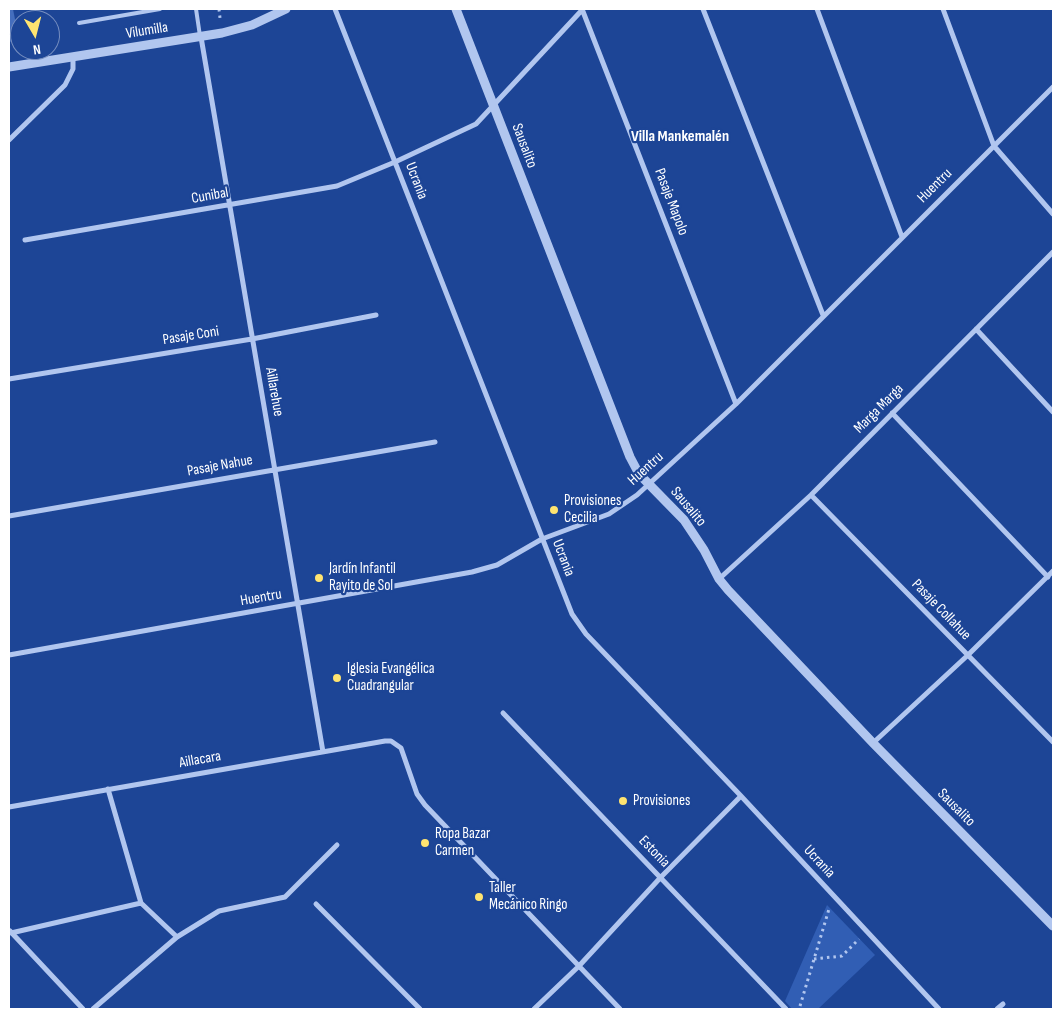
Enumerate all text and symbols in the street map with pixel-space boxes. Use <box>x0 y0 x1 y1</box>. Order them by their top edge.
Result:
north arrow <box>10 10 60 60</box>
street label: Vilumilla <box>125 19 169 43</box>
text: N <box>32 40 42 58</box>
street label: Sausalito <box>507 121 541 171</box>
district label: Villa Mankemalén <box>631 127 729 147</box>
street label: Ucrania <box>401 160 431 202</box>
street label: Huentru <box>914 165 956 207</box>
street label: Pasaje Mapolo <box>650 166 692 238</box>
street label: Cunibal <box>190 184 230 208</box>
street label: Pasaje Coni <box>162 323 220 349</box>
street label: Aillarehue <box>261 366 287 418</box>
street label: Marga Marga <box>850 380 908 438</box>
street label: Huentru <box>625 448 667 490</box>
street label: Pasaje Nahue <box>186 451 254 481</box>
street label: Sausalito <box>666 484 710 530</box>
place label: Provisiones Cecilia <box>564 492 621 527</box>
marker: Provisiones Cecilia <box>548 504 560 516</box>
street label: Ucrania <box>548 537 578 579</box>
place label: Jardín Infantil Rayito de Sol <box>329 560 396 595</box>
marker: Jardín Infantil Rayito de Sol <box>313 572 325 584</box>
street label: Pasaje Collahue <box>908 576 974 644</box>
street label: Huentru <box>239 586 283 610</box>
place label: Iglesia Evangélica Cuadrangular <box>347 660 435 695</box>
marker: Iglesia Evangélica Cuadrangular <box>331 672 343 684</box>
street label: Aillacara <box>178 747 222 773</box>
street label: Sausalito <box>933 785 979 831</box>
place label: Provisiones <box>633 792 690 810</box>
marker: Provisiones <box>617 795 629 807</box>
place label: Ropa Bazar Carmen <box>435 825 490 860</box>
street label: Estonia <box>635 832 673 872</box>
marker: Ropa Bazar Carmen <box>419 837 431 849</box>
street label: Ucrania <box>799 842 839 882</box>
place label: Taller Mecánico Ringo <box>489 879 568 914</box>
marker: Taller Mecánico Ringo <box>473 891 485 903</box>

